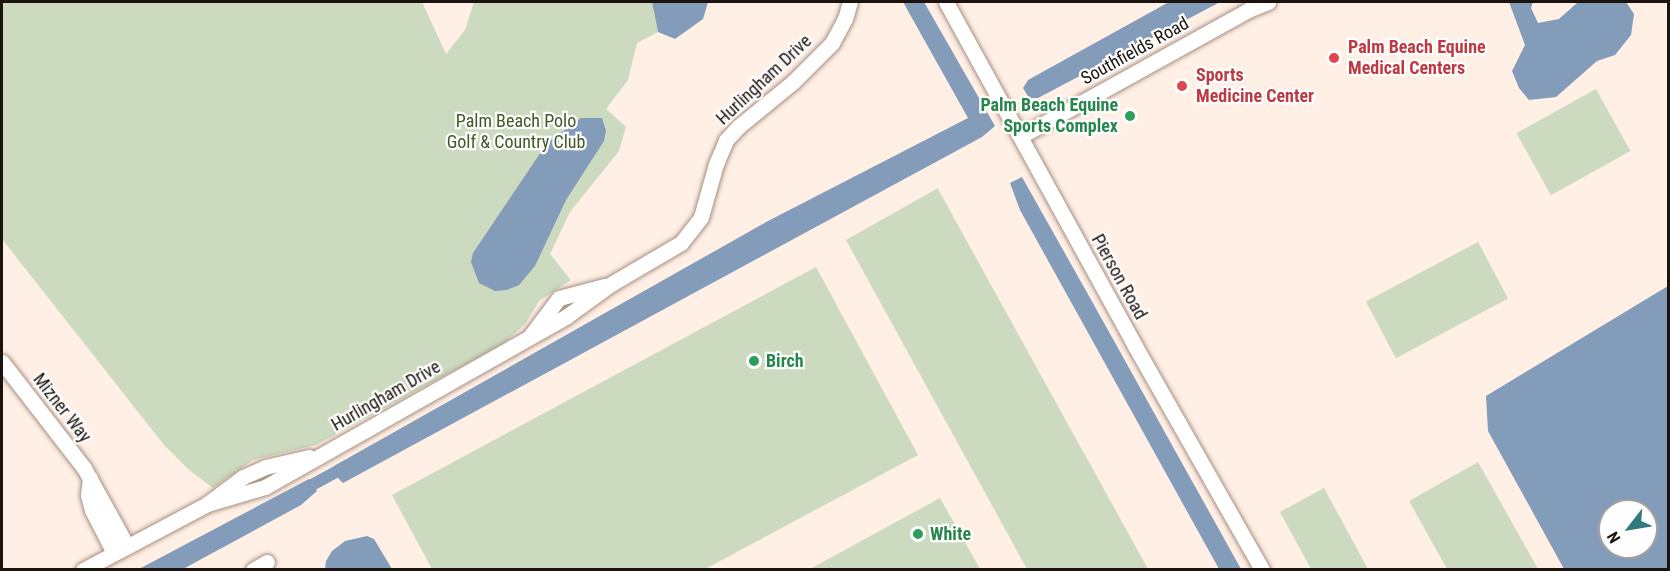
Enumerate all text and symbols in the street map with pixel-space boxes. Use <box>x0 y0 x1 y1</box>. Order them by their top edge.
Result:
street label: Southfields Road <box>1077 12 1193 90</box>
street label: Hurlingham Drive <box>712 30 816 130</box>
place label: Palm Beach Equine Medical Centers <box>1348 37 1486 80</box>
marker: Palm Beach Equine Medical Centers <box>1325 49 1343 67</box>
place label: Sports Medicine Center <box>1196 65 1314 107</box>
marker: Sports Medicine Center <box>1173 77 1191 95</box>
place label: Palm Beach Equine Sports Complex <box>980 95 1118 138</box>
marker: Palm Beach Equine Sports Complex <box>1123 109 1137 123</box>
park label: Palm Beach Polo Golf & Country Club <box>447 111 585 154</box>
street label: Pierson Road <box>1087 231 1151 323</box>
place label: Birch <box>766 350 804 372</box>
marker: Birch <box>747 354 761 368</box>
street label: Hurlingham Drive <box>328 356 444 436</box>
street label: Mizner Way <box>28 369 96 447</box>
north arrow <box>1598 499 1658 559</box>
place label: White <box>930 523 971 545</box>
marker: White <box>911 527 925 541</box>
text: N <box>1603 528 1625 547</box>

